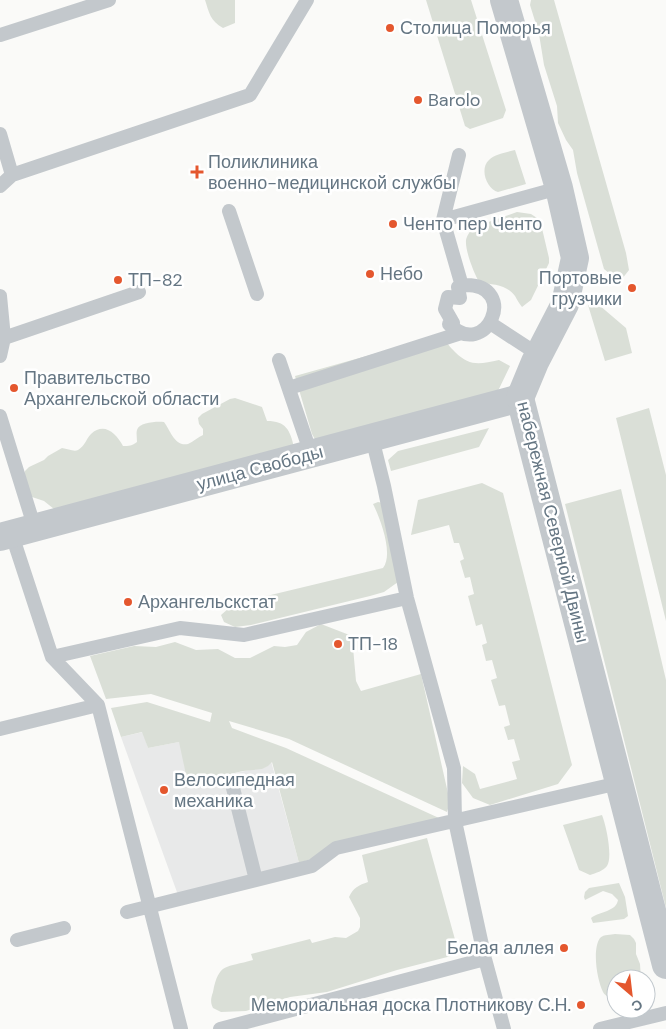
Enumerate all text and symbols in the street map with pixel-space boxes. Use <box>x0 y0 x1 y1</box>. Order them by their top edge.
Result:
place label: Столица Поморья <box>400 16 551 40</box>
marker: Столица Поморья <box>384 22 396 34</box>
place label: Barolo <box>428 88 480 112</box>
marker: Barolo <box>412 94 424 106</box>
place label: Поликлиника военно-медицинской службы <box>208 150 456 195</box>
marker: Поликлиника военно-медицинской службы <box>190 165 204 179</box>
place label: Ченто пер Ченто <box>403 212 542 236</box>
marker: Ченто пер Ченто <box>387 218 399 230</box>
place label: Небо <box>380 262 423 286</box>
place label: Портовые грузчики <box>539 266 622 311</box>
place label: ТП-82 <box>128 268 183 292</box>
marker: Небо <box>364 268 376 280</box>
marker: ТП-82 <box>112 274 124 286</box>
marker: Портовые грузчики <box>626 282 638 294</box>
place label: Правительство Архангельской области <box>24 366 219 411</box>
marker: Правительство Архангельской области <box>8 382 20 394</box>
street label: набережная Северной Двины <box>511 399 595 645</box>
street label: улица Свободы <box>194 440 326 496</box>
place label: Архангельскстат <box>138 590 276 614</box>
marker: Архангельскстат <box>122 596 134 608</box>
place label: ТП-18 <box>348 632 398 656</box>
marker: ТП-18 <box>332 638 344 650</box>
place label: Велосипедная механика <box>174 768 295 813</box>
marker: Велосипедная механика <box>158 784 170 796</box>
place label: Белая аллея <box>447 936 554 960</box>
marker: Белая аллея <box>558 942 570 954</box>
north arrow <box>606 969 656 1019</box>
place label: Мемориальная доска Плотникову С.Н. <box>251 993 571 1017</box>
text: С <box>628 995 646 1016</box>
marker: Мемориальная доска Плотникову С.Н. <box>575 999 587 1011</box>

